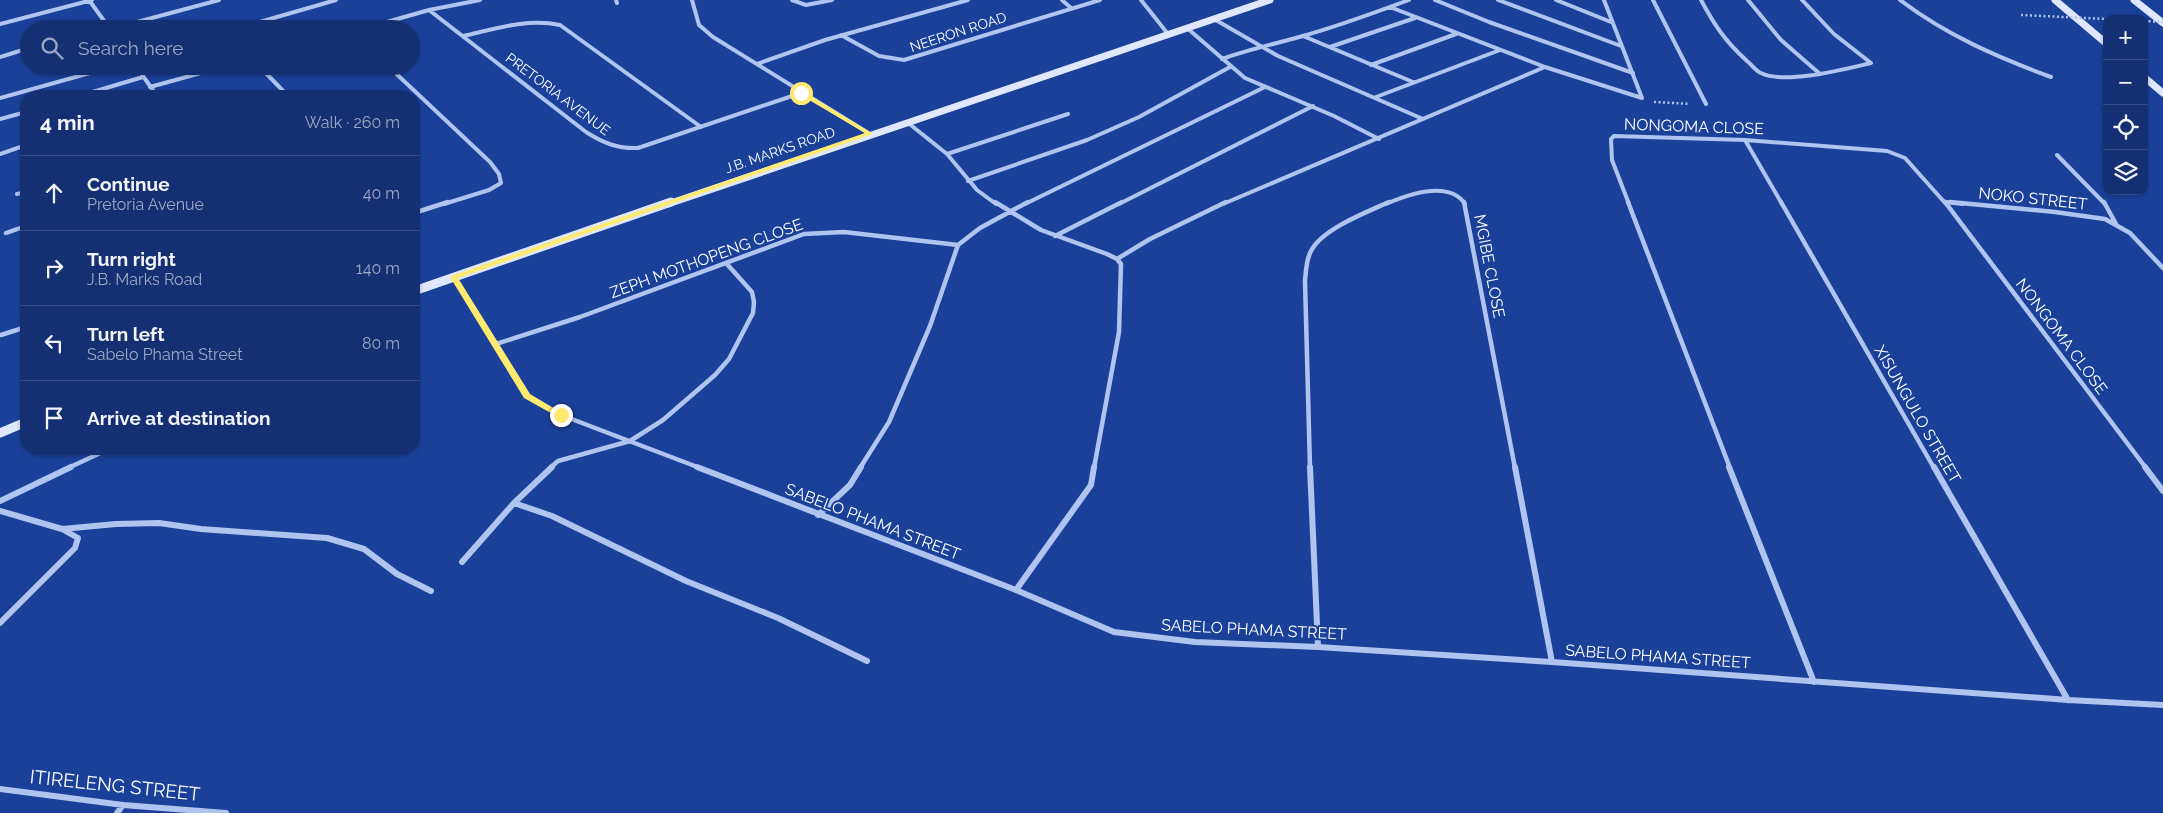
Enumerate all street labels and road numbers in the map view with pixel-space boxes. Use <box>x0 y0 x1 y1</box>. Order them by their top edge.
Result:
street label: NEERON ROAD <box>908 9 1008 55</box>
street label: PRETORIA AVENUE <box>503 50 613 138</box>
street label: NONGOMA CLOSE <box>1624 115 1764 138</box>
street label: J.B. MARKS ROAD <box>723 124 837 176</box>
street label: NOKO STREET <box>1978 183 2089 214</box>
street label: MGIBE CLOSE <box>1470 213 1509 320</box>
street label: ZEPH MOTHOPENG CLOSE <box>607 215 805 302</box>
street label: NONGOMA CLOSE <box>2012 275 2111 398</box>
street label: XISUNGULO STREET <box>1870 342 1965 487</box>
street label: SABELO PHAMA STREET <box>783 479 963 564</box>
street label: SABELO PHAMA STREET <box>1161 615 1347 644</box>
street label: SABELO PHAMA STREET <box>1565 641 1752 672</box>
street label: ITIRELENG STREET <box>29 765 202 805</box>

